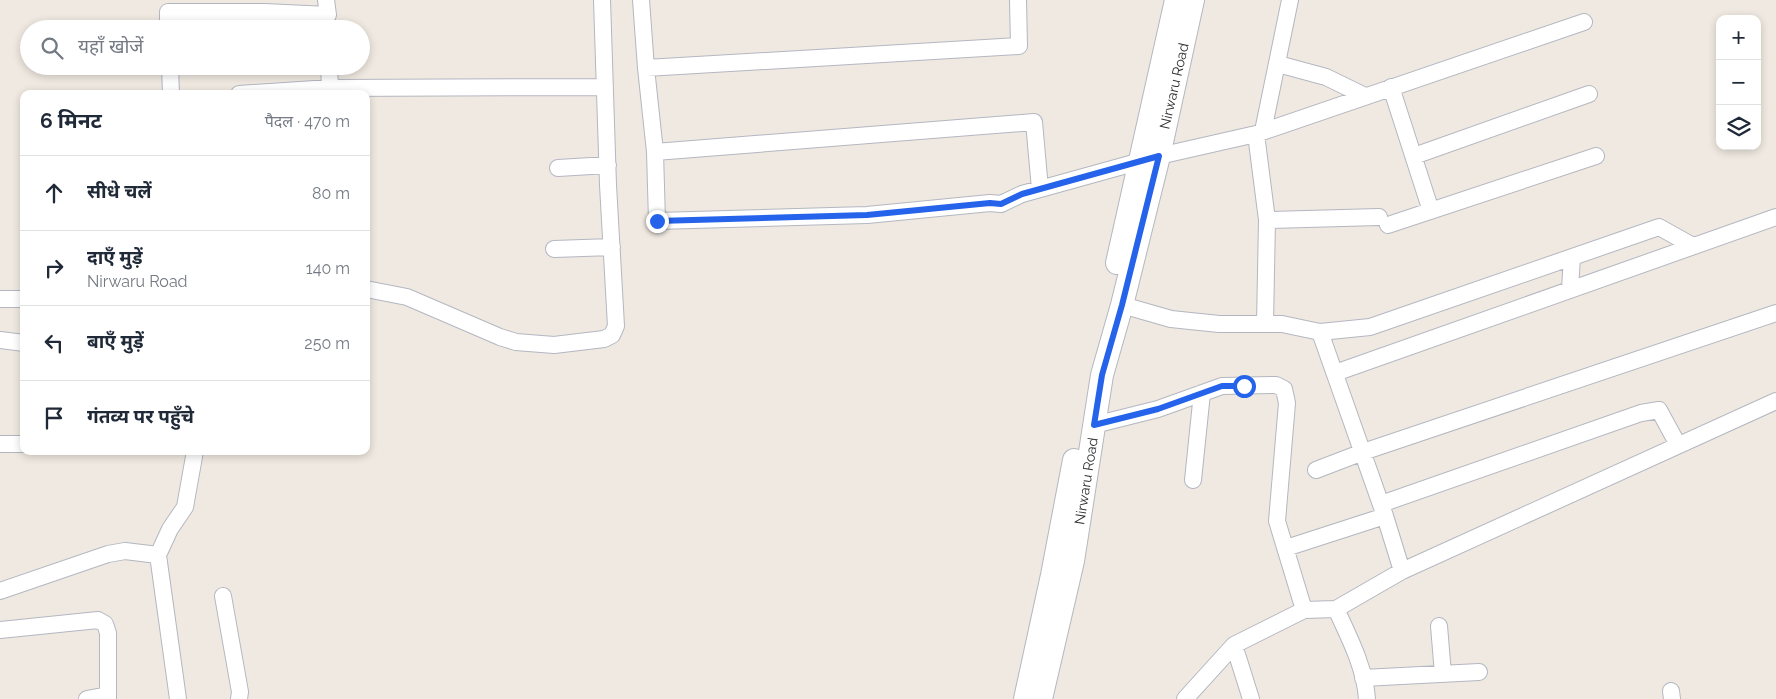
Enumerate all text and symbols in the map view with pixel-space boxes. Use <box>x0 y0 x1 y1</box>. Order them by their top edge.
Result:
map controls <box>1716 15 1761 150</box>
button: + <box>1716 15 1761 60</box>
search box <box>20 20 370 75</box>
icon: search <box>38 34 66 62</box>
text: यहाँ खोजें <box>78 35 143 57</box>
street label: Nirwaru Road <box>1156 41 1192 131</box>
button: − <box>1716 60 1761 105</box>
button: layers <box>1716 105 1761 150</box>
text: 6 मिनट <box>40 108 102 133</box>
text: पैदल · 470 m <box>265 112 350 131</box>
icon: ahead <box>40 179 68 207</box>
text: सीधे चलें <box>87 180 151 202</box>
text: 80 m <box>312 184 350 203</box>
route end <box>646 210 669 233</box>
text: दाएँ मुड़ें <box>87 246 143 268</box>
icon: right <box>40 254 68 282</box>
text: 140 m <box>306 259 350 278</box>
text: Nirwaru Road <box>87 272 188 291</box>
icon: left <box>40 329 68 357</box>
text: बाएँ मुड़ें <box>87 330 144 352</box>
text: 250 m <box>304 334 350 353</box>
route start <box>1233 375 1256 398</box>
icon: arrive <box>40 404 68 432</box>
text: गंतव्य पर पहुँचे <box>87 405 194 427</box>
street label: Nirwaru Road <box>1071 436 1101 526</box>

